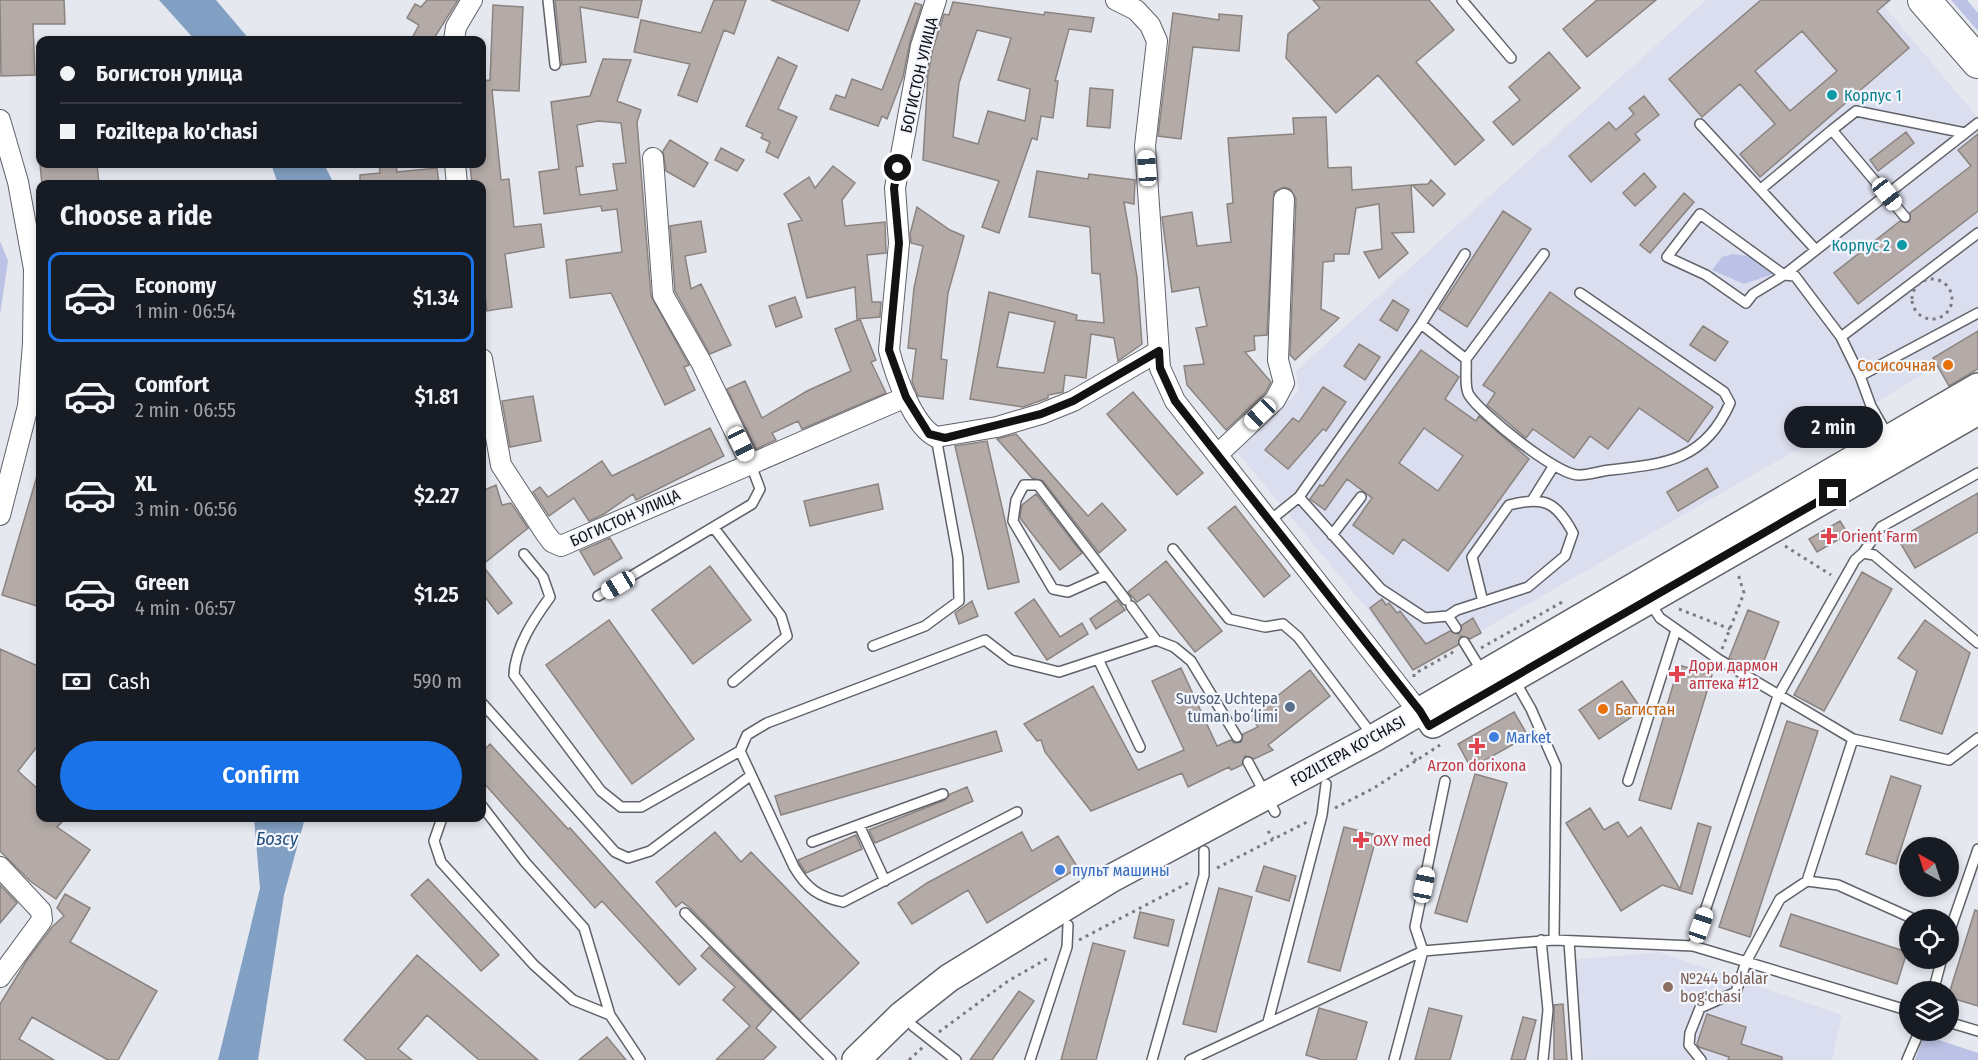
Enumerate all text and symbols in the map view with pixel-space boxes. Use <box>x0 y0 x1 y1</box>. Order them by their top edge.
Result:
street label: БОГИСТОН УЛИЦА <box>896 15 942 135</box>
text: Богистон улица <box>96 60 243 87</box>
place label: Корпус 1 <box>1844 86 1902 105</box>
marker: Корпус 1 <box>1825 88 1839 102</box>
text: Foziltepa ko'chasi <box>96 118 258 145</box>
car <box>1137 149 1157 187</box>
route start <box>884 154 911 181</box>
car <box>1869 174 1905 214</box>
text: Choose a ride <box>60 200 212 232</box>
place label: Корпус 2 <box>1832 236 1890 255</box>
marker: Корпус 2 <box>1895 238 1909 252</box>
icon: car <box>63 270 117 324</box>
text: Economy <box>135 272 216 299</box>
text: $1.34 <box>413 284 459 311</box>
text: 1 min · 06:54 <box>135 299 236 323</box>
place label: Сосисочная <box>1857 356 1936 375</box>
marker: Сосисочная <box>1941 358 1955 372</box>
icon: car <box>63 369 117 423</box>
text: Comfort <box>135 371 209 398</box>
text: $1.81 <box>415 383 459 410</box>
car <box>1241 395 1279 433</box>
text: 2 min · 06:55 <box>135 398 236 422</box>
callout: 2 min <box>1784 406 1882 448</box>
text: 2 min <box>1811 415 1856 439</box>
car <box>725 424 757 464</box>
icon: car <box>63 468 117 522</box>
text: XL <box>135 470 157 497</box>
route end <box>1819 479 1846 506</box>
text: $2.27 <box>414 482 459 509</box>
street label: БОГИСТОН УЛИЦА <box>567 485 684 551</box>
text: 3 min · 06:56 <box>135 497 237 521</box>
place label: Orient Farm <box>1841 527 1918 546</box>
marker: Orient Farm <box>1822 529 1836 543</box>
icon: car <box>63 567 117 621</box>
car <box>598 568 638 602</box>
text: Green <box>135 569 189 596</box>
text: $1.25 <box>414 581 459 608</box>
text: 4 min · 06:57 <box>135 596 236 620</box>
place label: Дори дармон аптека #12 <box>1688 656 1778 693</box>
icon: cash <box>60 665 93 698</box>
marker: Дори дармон аптека #12 <box>1670 667 1684 681</box>
text: Cash <box>108 668 151 695</box>
text: 590 m <box>413 669 462 693</box>
place label: Suvsoz Uchtepa tuman boʻlimi <box>1176 689 1278 726</box>
marker: Suvsoz Uchtepa tuman boʻlimi <box>1283 700 1297 714</box>
place label: Багистан <box>1615 700 1675 719</box>
marker: Багистан <box>1596 702 1610 716</box>
street label: FOZILTEPA KO'CHASI <box>1287 712 1409 790</box>
place label: Market <box>1506 728 1552 747</box>
marker: Market <box>1487 730 1501 744</box>
marker: Arzon dorixona <box>1470 739 1484 753</box>
button: Confirm <box>60 741 462 810</box>
place label: Arzon dorixona <box>1428 756 1527 775</box>
water label: Бозсу <box>256 828 299 850</box>
place label: OXY med <box>1373 831 1431 850</box>
marker: OXY med <box>1354 833 1368 847</box>
north arrow <box>1899 837 1959 897</box>
map controls <box>1899 837 1959 1041</box>
place label: пульт машины <box>1072 861 1170 880</box>
marker: пульт машины <box>1053 863 1067 877</box>
car <box>1412 866 1436 904</box>
car <box>1687 905 1715 945</box>
button: locate <box>1899 909 1959 969</box>
place label: №244 bolalar bog'chasi <box>1680 969 1769 1006</box>
marker: №244 bolalar bog'chasi <box>1661 980 1675 994</box>
button: layers <box>1899 981 1959 1041</box>

